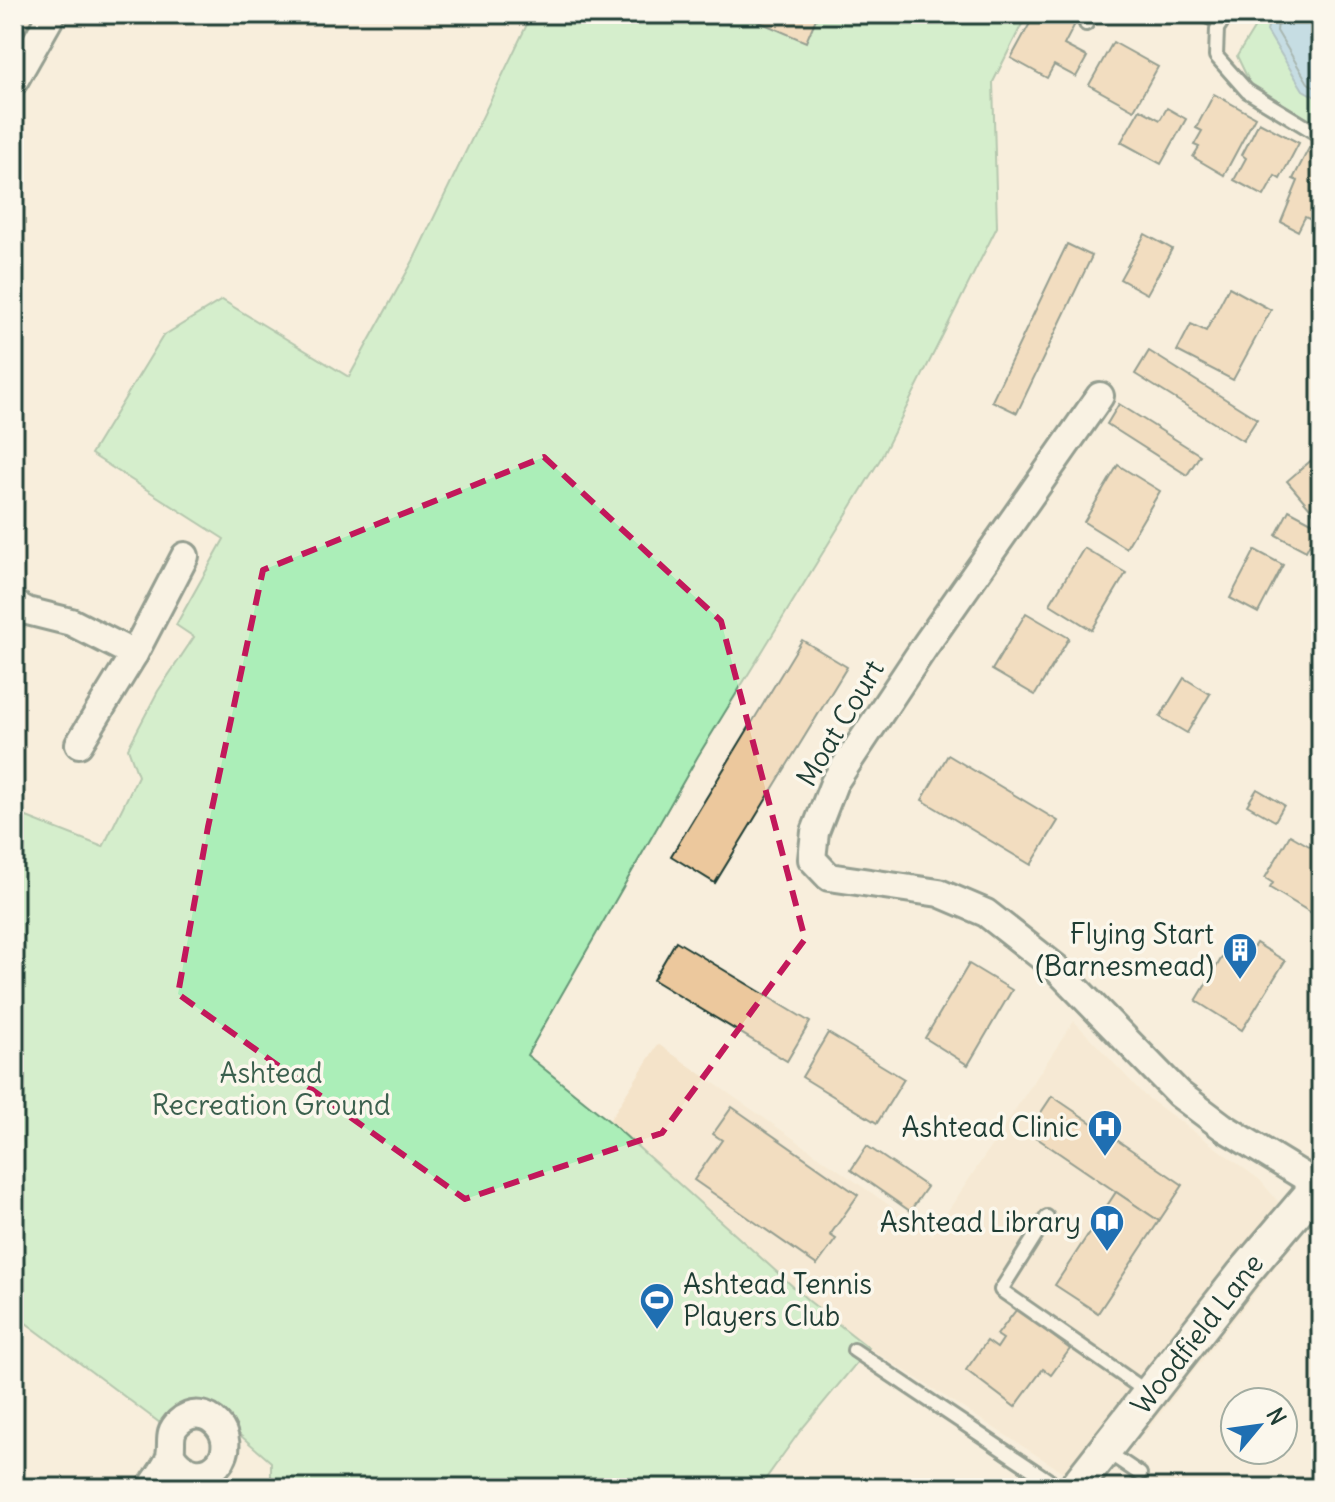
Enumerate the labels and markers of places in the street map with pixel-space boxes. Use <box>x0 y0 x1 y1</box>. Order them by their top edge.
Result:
place label: Flying Start (Barnesmead) <box>1035 916 1214 984</box>
building icon: Flying Start (Barnesmead) <box>1221 931 1259 981</box>
hospital icon: Ashtead Clinic <box>1086 1108 1124 1158</box>
place label: Ashtead Clinic <box>901 1109 1079 1145</box>
library icon: Ashtead Library <box>1088 1203 1126 1253</box>
place label: Ashtead Library <box>880 1204 1081 1240</box>
place label: Ashtead Tennis Players Club <box>683 1266 872 1334</box>
sports icon: Ashtead Tennis Players Club <box>638 1281 676 1331</box>

